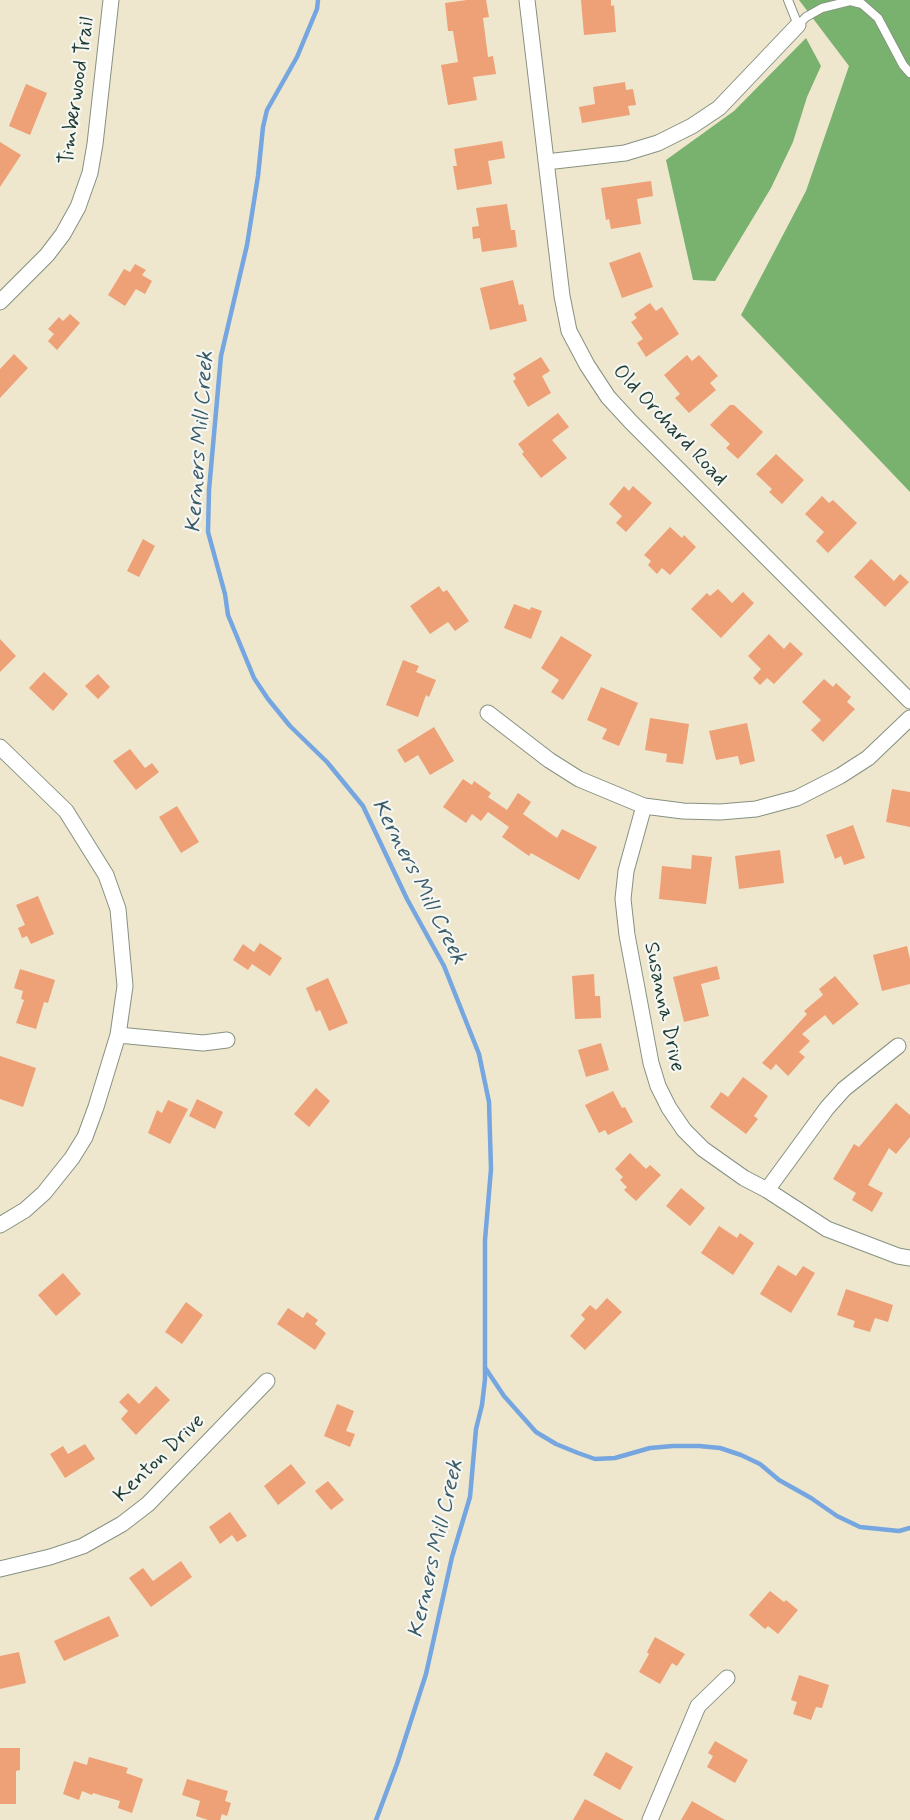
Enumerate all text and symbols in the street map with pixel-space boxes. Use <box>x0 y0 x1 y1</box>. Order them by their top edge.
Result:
street label: Timberwood Trail <box>55 16 101 166</box>
water label: Kerners Mill Creek <box>181 350 221 534</box>
street label: Old Orchard Road <box>606 360 732 492</box>
water label: Kerners Mill Creek <box>365 795 471 969</box>
street label: Susanna Drive <box>637 940 689 1074</box>
street label: Kenton Drive <box>109 1409 211 1509</box>
water label: Kerners Mill Creek <box>404 1457 470 1641</box>

